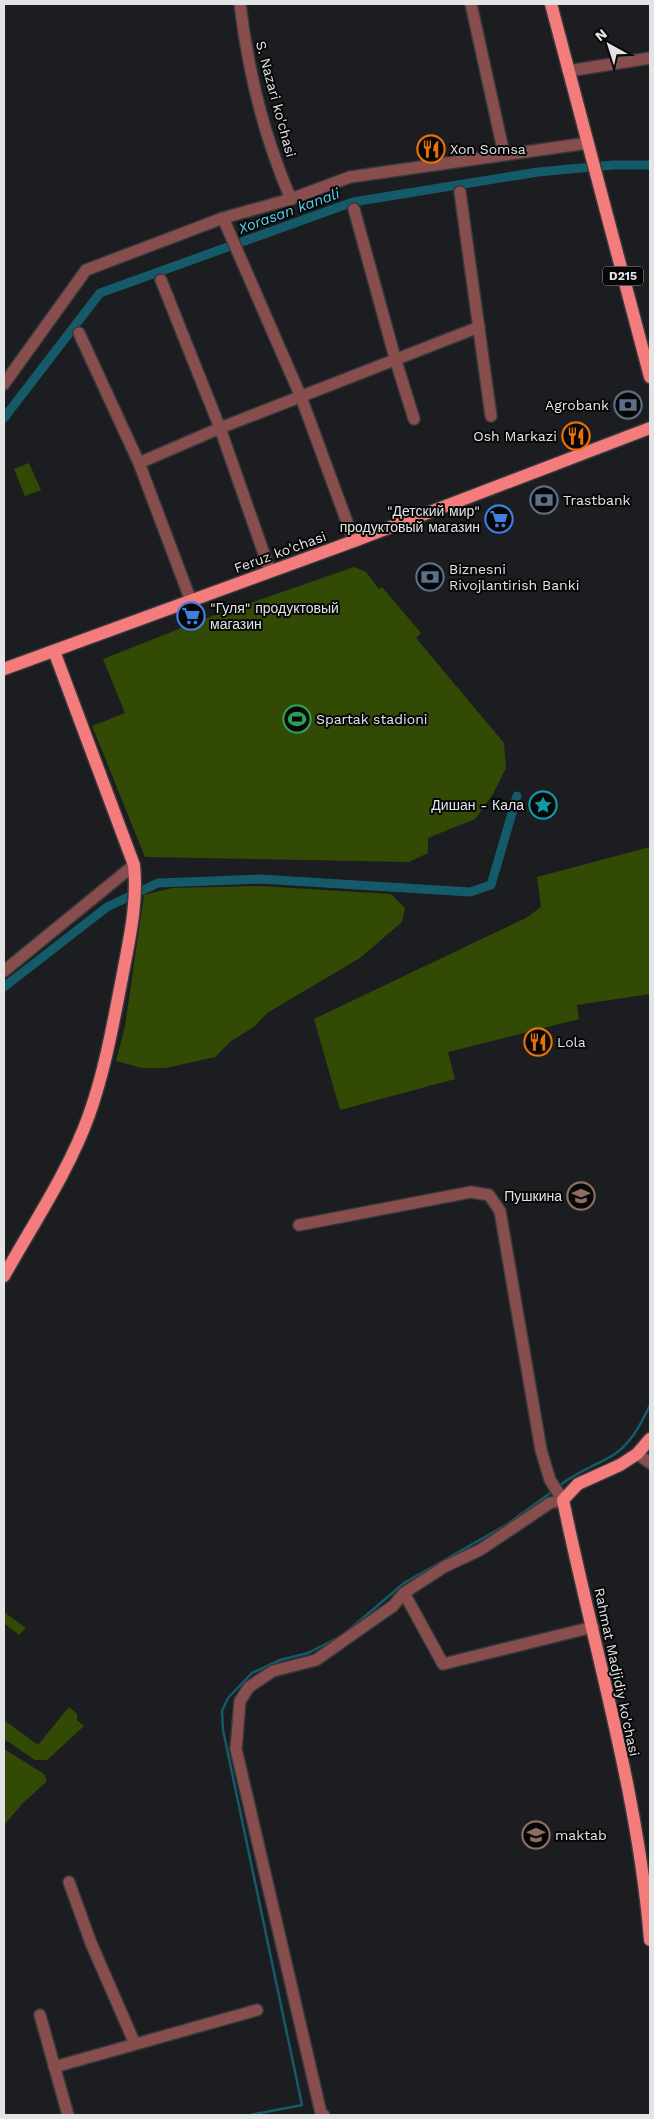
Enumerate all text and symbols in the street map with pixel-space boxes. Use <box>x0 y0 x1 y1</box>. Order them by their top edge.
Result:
north arrow <box>584 20 634 70</box>
text: N <box>592 25 610 44</box>
street label: S. Nazari ko'chasi <box>253 39 299 159</box>
restaurant icon: Xon Somsa <box>416 134 446 164</box>
place label: Xon Somsa <box>450 141 526 157</box>
water label: Xorasan kanali <box>235 184 343 238</box>
road number: D215 <box>603 266 643 286</box>
bank icon: Agrobank <box>613 390 643 420</box>
place label: Agrobank <box>545 397 609 413</box>
restaurant icon: Osh Markazi <box>561 421 591 451</box>
place label: Osh Markazi <box>473 428 557 444</box>
bank icon: Trastbank <box>529 485 559 515</box>
place label: Trastbank <box>563 492 631 508</box>
place label: "Детский мир" продуктовый магазин <box>340 503 480 535</box>
supermarket icon: "Детский мир" продуктовый магазин <box>484 504 514 534</box>
street label: Feruz ko'chasi <box>232 528 328 576</box>
place label: Biznesni Rivojlantirish Banki <box>449 561 579 593</box>
bank icon: Biznesni Rivojlantirish Banki <box>415 562 445 592</box>
place label: "Гуля" продуктовый магазин <box>210 600 339 632</box>
supermarket icon: "Гуля" продуктовый магазин <box>176 601 206 631</box>
sports icon: Spartak stadioni <box>282 704 312 734</box>
place label: Spartak stadioni <box>316 711 428 727</box>
place icon: Дишан - Кала <box>528 790 558 820</box>
place label: Дишан - Кала <box>431 797 524 813</box>
restaurant icon: Lola <box>523 1027 553 1057</box>
place label: Lola <box>557 1034 586 1050</box>
school or university icon: Пушкина <box>566 1181 596 1211</box>
place label: Пушкина <box>504 1188 562 1204</box>
street label: Rahmat Madjidiy ko'chasi <box>591 1586 643 1758</box>
school or university icon: maktab <box>521 1820 551 1850</box>
place label: maktab <box>555 1827 607 1843</box>

